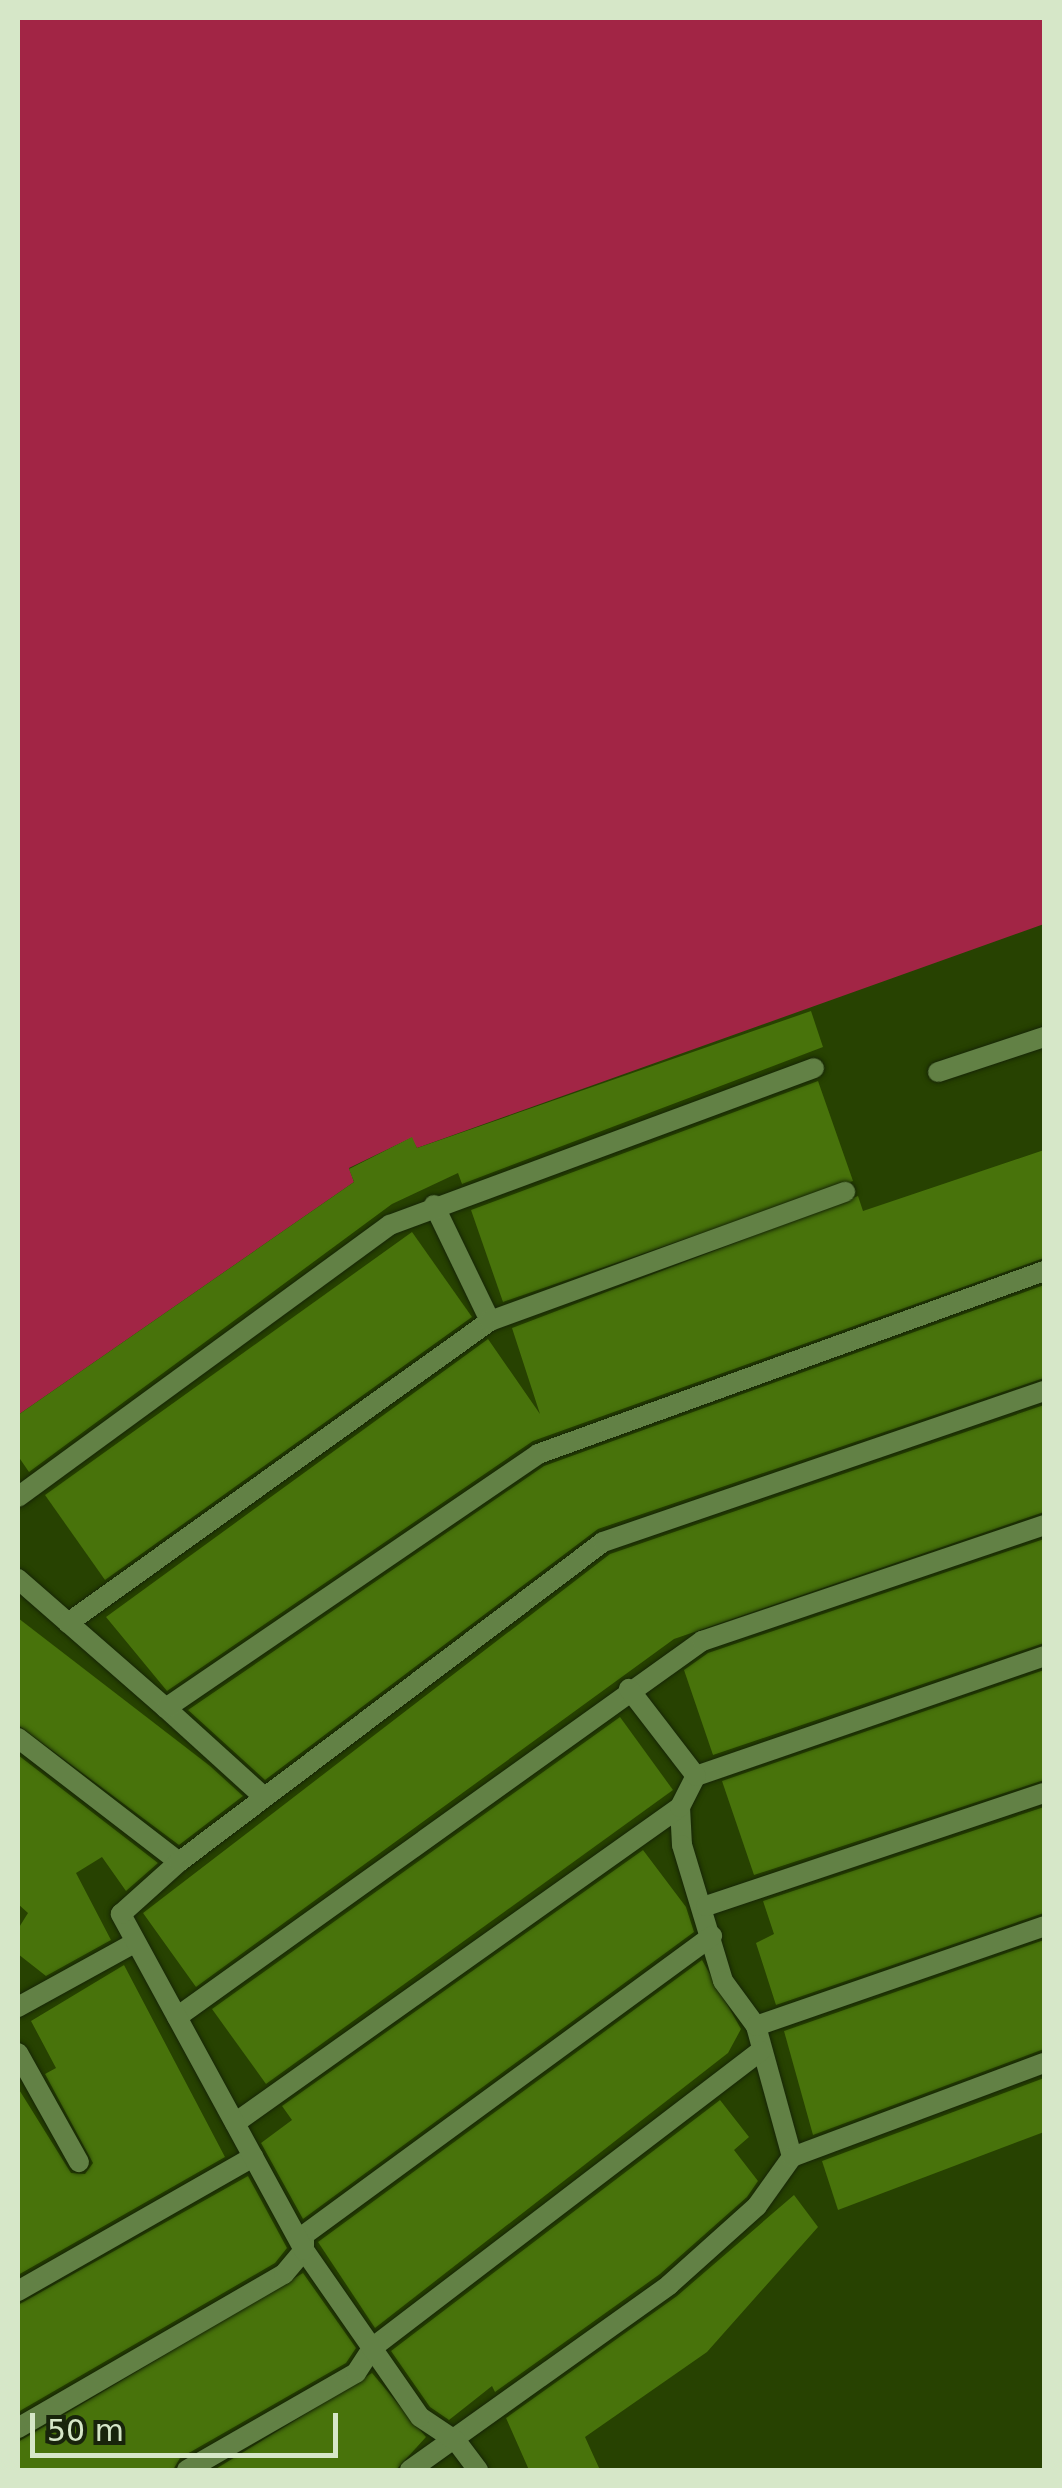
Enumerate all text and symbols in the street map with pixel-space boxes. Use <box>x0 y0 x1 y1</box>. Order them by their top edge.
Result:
scale bar <box>35 2393 342 2455</box>
text: 50 m <box>47 2413 124 2448</box>

